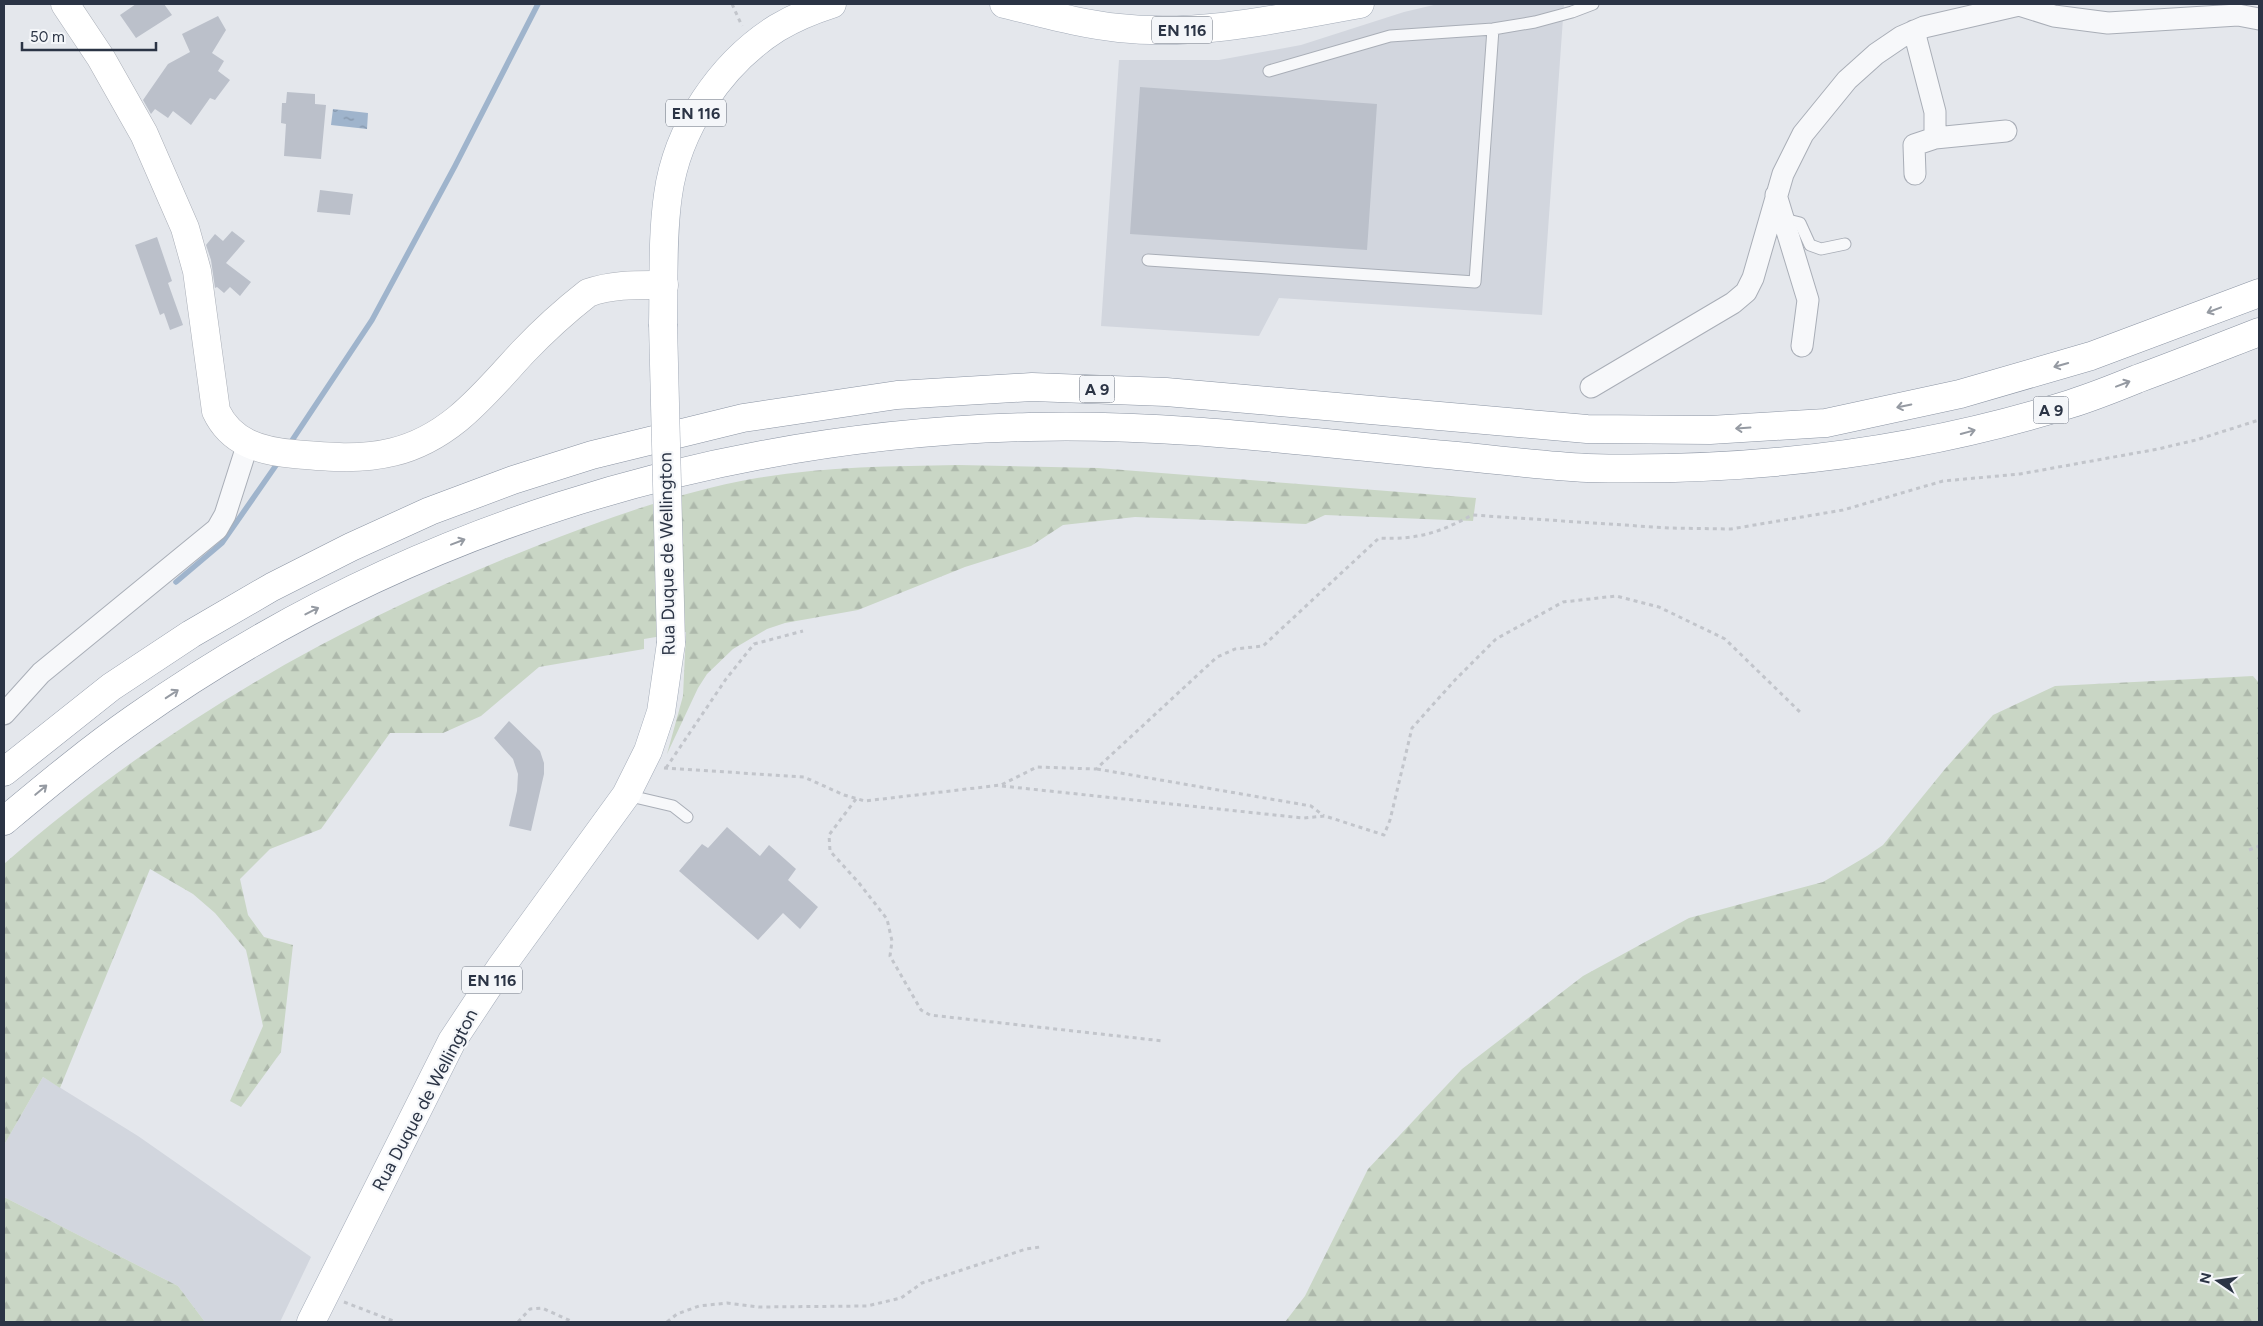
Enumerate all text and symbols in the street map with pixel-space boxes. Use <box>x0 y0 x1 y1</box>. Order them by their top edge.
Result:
road number: EN 116 <box>1152 16 1212 44</box>
scale bar <box>22 20 156 52</box>
text: 50 m <box>30 28 65 46</box>
road number: EN 116 <box>666 100 726 126</box>
one-way arrow <box>2206 306 2222 315</box>
one-way arrow <box>2053 360 2069 370</box>
road number: A 9 <box>1080 376 1114 402</box>
one-way arrow <box>2115 379 2130 389</box>
road number: A 9 <box>2034 396 2068 424</box>
one-way arrow <box>1896 402 1912 411</box>
one-way arrow <box>1735 423 1751 432</box>
one-way arrow <box>1959 427 1975 436</box>
street label: Rua Duque de Wellington <box>654 452 680 656</box>
one-way arrow <box>450 537 466 546</box>
one-way arrow <box>304 606 319 616</box>
one-way arrow <box>165 689 179 699</box>
one-way arrow <box>34 785 47 796</box>
road number: EN 116 <box>462 966 522 994</box>
street label: Rua Duque de Wellington <box>368 1005 482 1195</box>
north arrow <box>2193 1256 2243 1306</box>
text: N <box>2196 1271 2215 1285</box>

